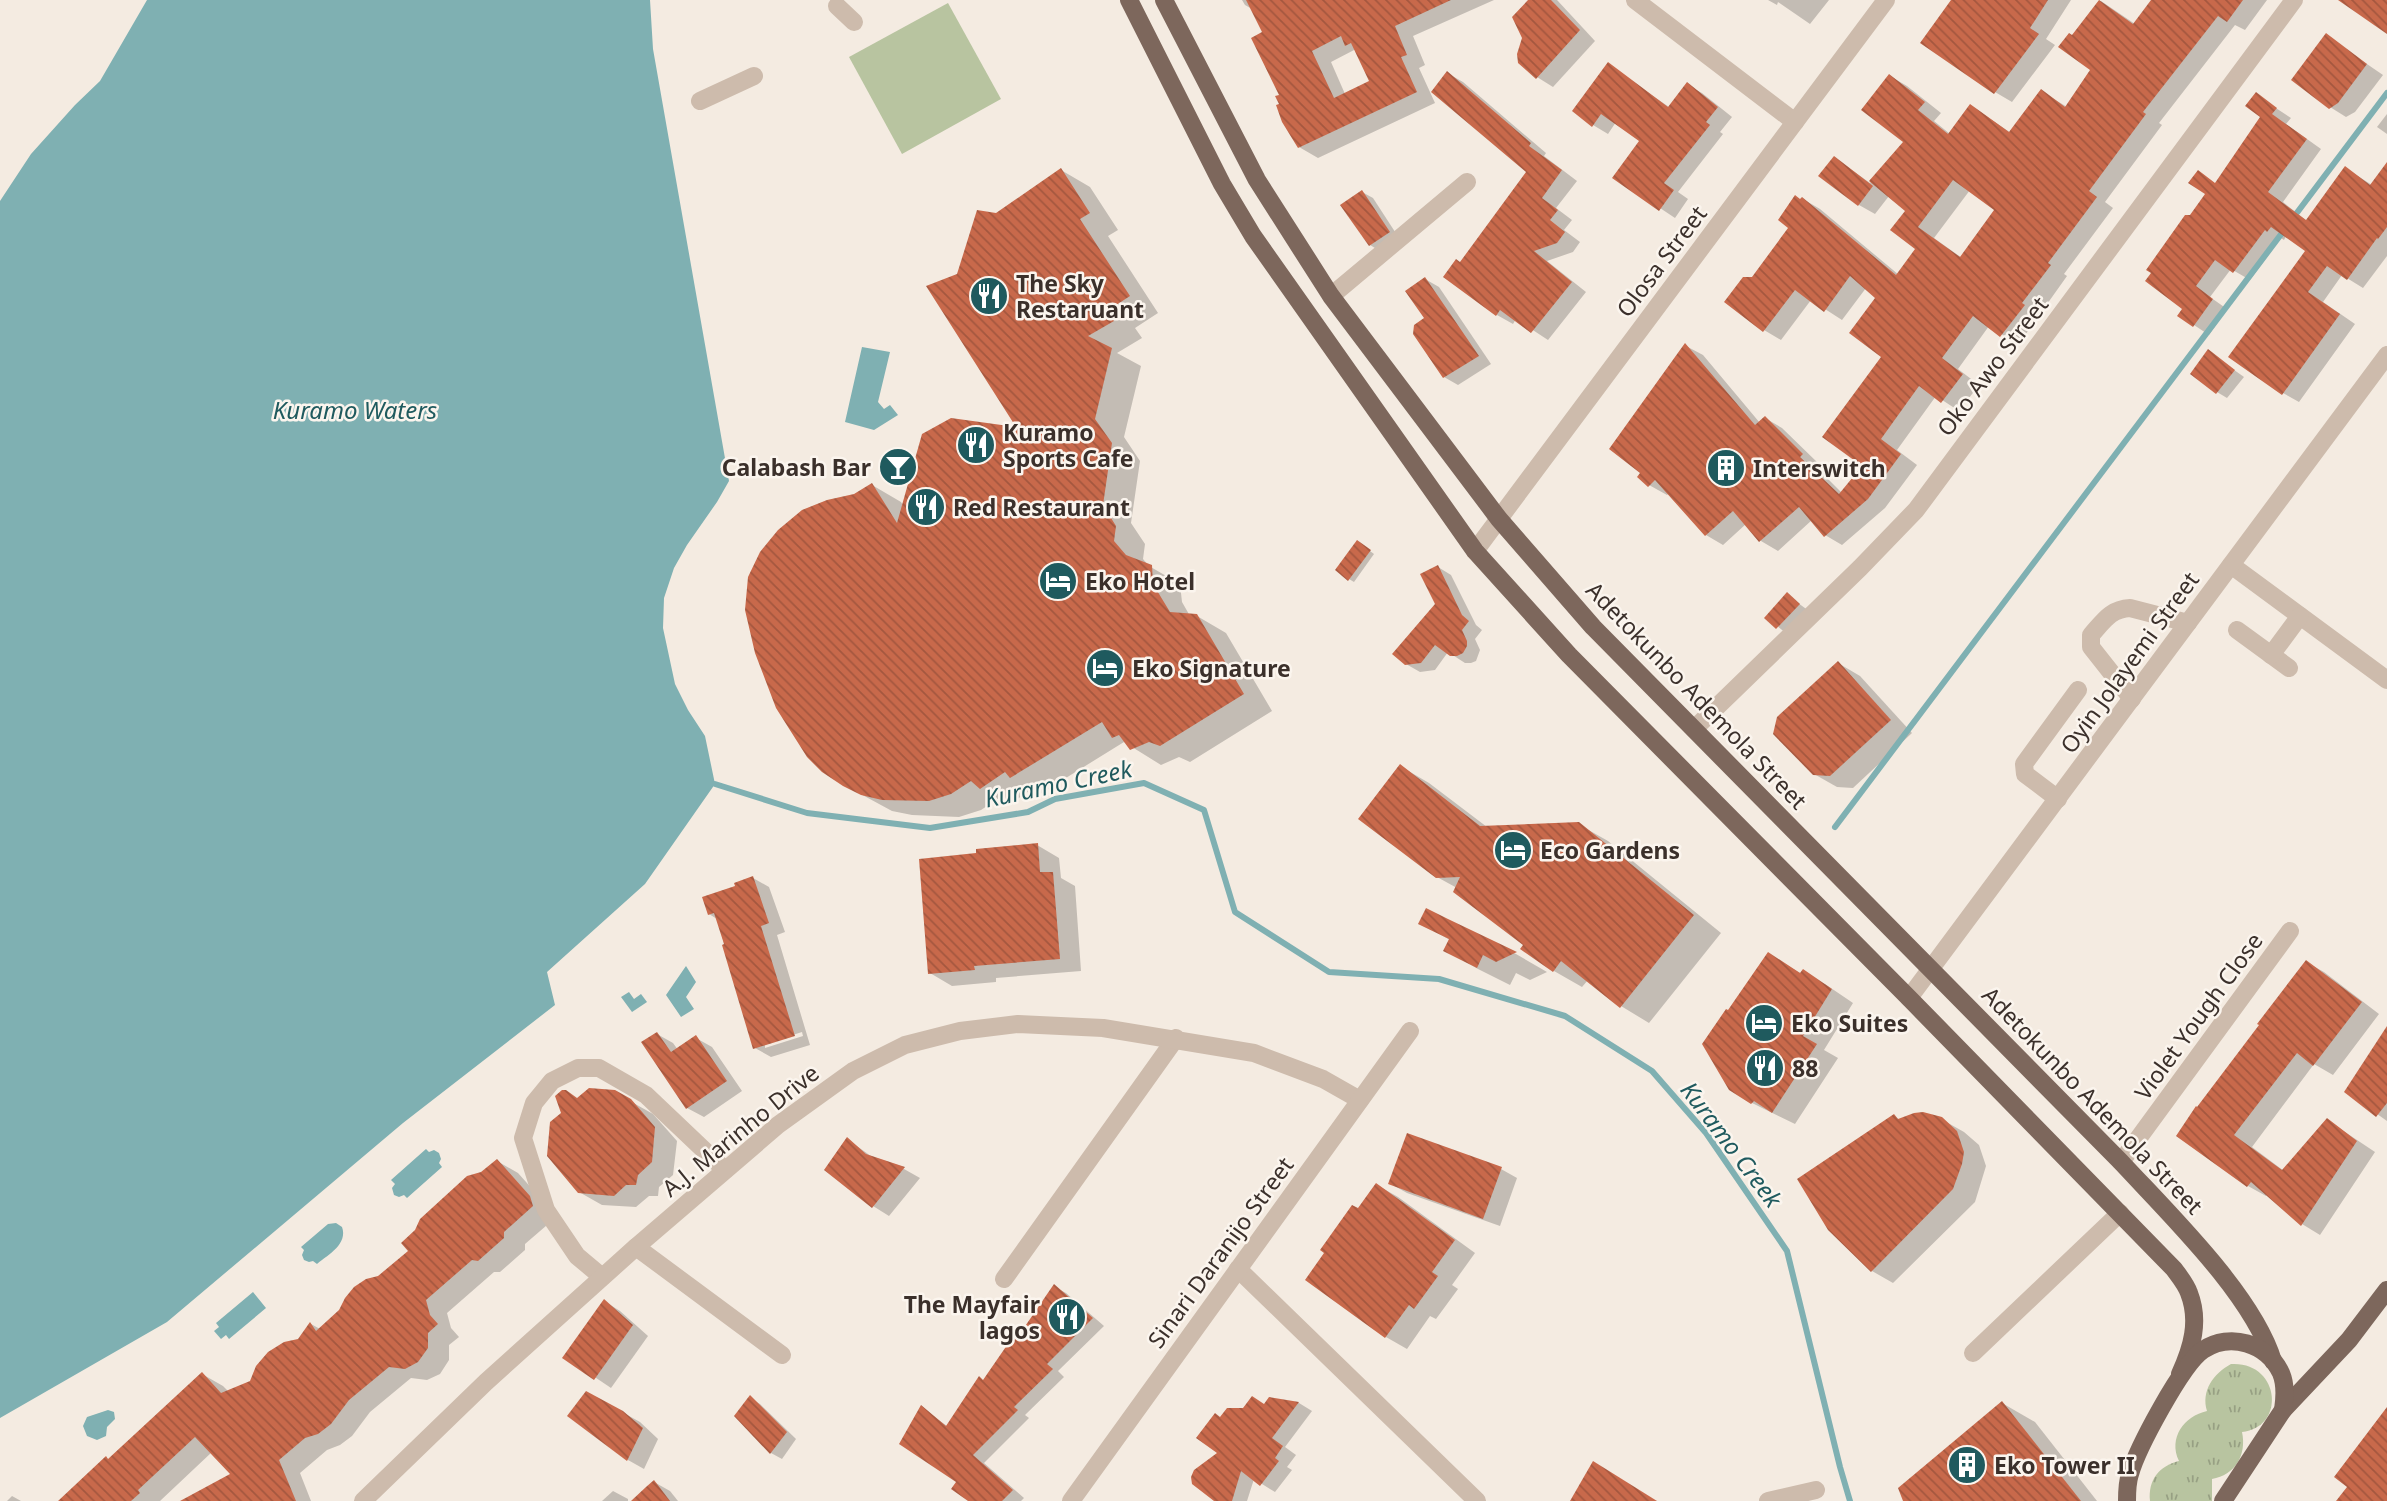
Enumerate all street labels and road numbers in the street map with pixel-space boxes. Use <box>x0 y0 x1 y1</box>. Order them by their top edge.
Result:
street label: Olosa Street <box>1609 199 1713 323</box>
street label: Oko Awo Street <box>1929 290 2055 442</box>
street label: Oyin Jolayemi Street <box>2052 565 2206 759</box>
street label: Adetokunbo Ademola Street <box>1580 574 1814 816</box>
street label: Violet Yough Close <box>2126 926 2270 1106</box>
street label: Adetokunbo Ademola Street <box>1976 979 2210 1221</box>
street label: A.J. Marinho Drive <box>655 1057 825 1203</box>
street label: Sinari Daranijo Street <box>1140 1150 1300 1354</box>

